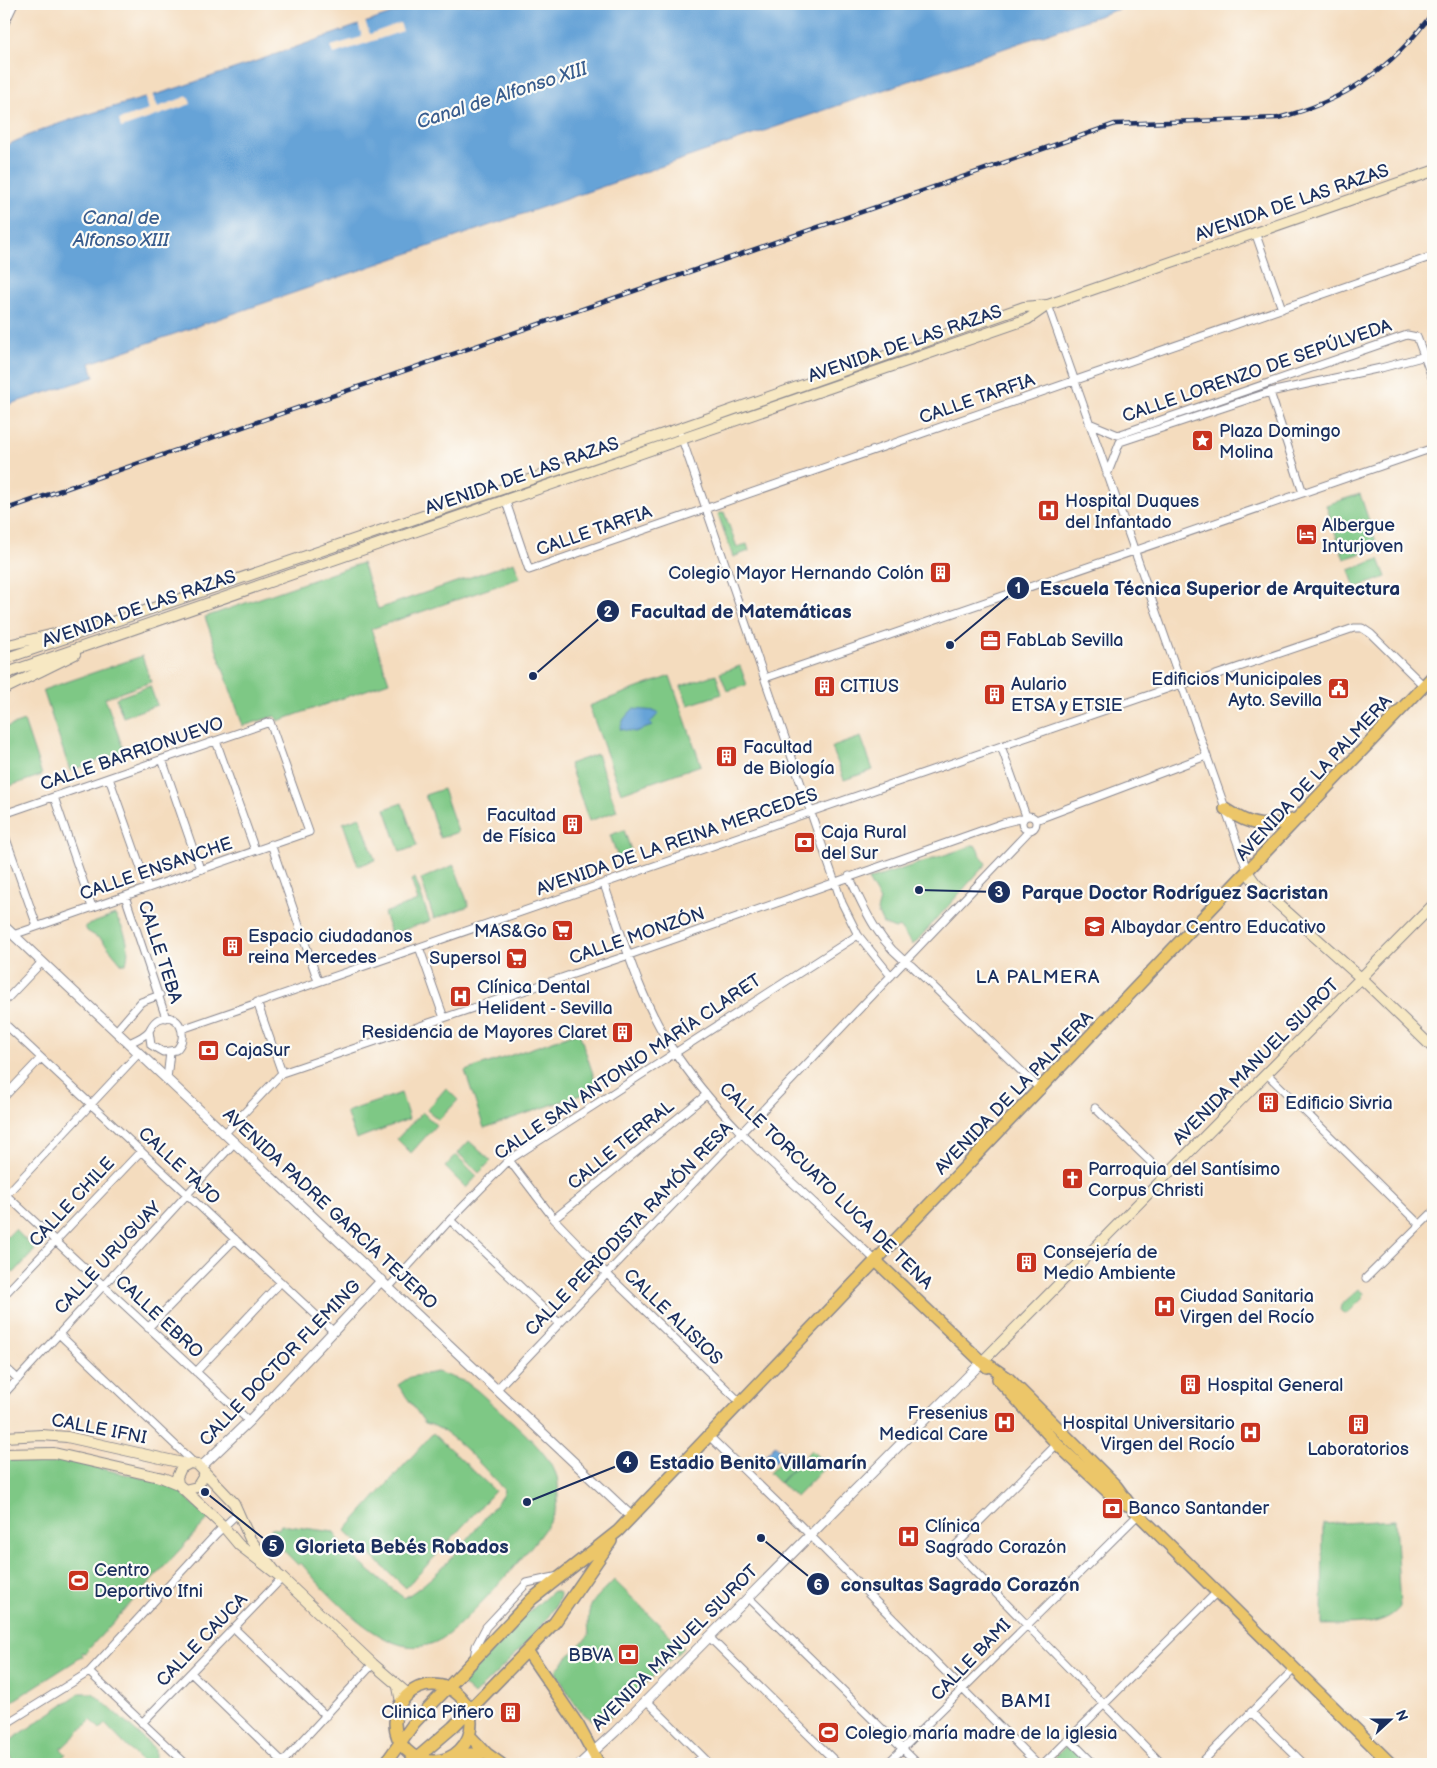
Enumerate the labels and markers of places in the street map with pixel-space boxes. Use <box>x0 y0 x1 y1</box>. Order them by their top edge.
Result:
place label: Plaza Domingo Molina <box>1219 421 1341 463</box>
place icon: Plaza Domingo Molina <box>1191 429 1215 453</box>
place label: Hospital Duques del Infantado <box>1065 491 1199 533</box>
hospital icon: Hospital Duques del Infantado <box>1037 499 1061 523</box>
place label: Albergue Inturjoven <box>1322 515 1403 557</box>
hotel icon: Albergue Inturjoven <box>1294 523 1318 547</box>
building icon: Colegio Mayor Hernando Colón <box>928 561 952 585</box>
place label: Colegio Mayor Hernando Colón <box>668 563 924 584</box>
callout: Escuela Técnica Superior de Arquitectura <box>1005 571 1411 605</box>
callout: Facultad de Matemáticas <box>596 594 862 628</box>
office icon: FabLab Sevilla <box>978 628 1002 652</box>
place label: FabLab Sevilla <box>1006 630 1124 651</box>
place label: Edificios Municipales Ayto. Sevilla <box>1151 669 1322 711</box>
building icon: CITIUS <box>812 674 836 698</box>
place label: Aulario ETSA y ETSIE <box>1011 674 1123 716</box>
place label: CITIUS <box>840 676 899 697</box>
public building icon: Edificios Municipales Ayto. Sevilla <box>1326 677 1350 701</box>
building icon: Aulario ETSA y ETSIE <box>983 682 1007 706</box>
place label: Facultad de Biología <box>743 737 835 779</box>
building icon: Facultad de Biología <box>715 745 739 769</box>
place label: Facultad de Física <box>482 805 556 847</box>
building icon: Facultad de Física <box>560 813 584 837</box>
place label: Caja Rural del Sur <box>821 822 906 864</box>
bank icon: Caja Rural del Sur <box>793 830 817 854</box>
callout: Parque Doctor Rodríguez Sacristan <box>987 875 1338 909</box>
school or university icon: Albaydar Centro Educativo <box>1083 915 1107 939</box>
place label: Albaydar Centro Educativo <box>1111 917 1326 938</box>
supermarket icon: MAS&Go <box>551 919 575 943</box>
place label: MAS&Go <box>474 921 547 942</box>
place label: Espacio ciudadanos reina Mercedes <box>248 926 412 968</box>
building icon: Espacio ciudadanos reina Mercedes <box>220 934 244 958</box>
supermarket icon: Supersol <box>505 946 529 970</box>
place label: Supersol <box>429 948 501 969</box>
place label: Clínica Dental Helident - Sevilla <box>477 977 613 1019</box>
hospital icon: Clínica Dental Helident - Sevilla <box>449 985 473 1009</box>
building icon: Residencia de Mayores Claret <box>611 1020 635 1044</box>
place label: Residencia de Mayores Claret <box>361 1022 607 1043</box>
bank icon: CajaSur <box>197 1038 221 1062</box>
place label: CajaSur <box>225 1040 290 1061</box>
building icon: Edificio Sivria <box>1257 1091 1281 1115</box>
place label: Edificio Sivria <box>1285 1093 1393 1114</box>
place label: Parroquia del Santísimo Corpus Christi <box>1088 1159 1280 1201</box>
church icon: Parroquia del Santísimo Corpus Christi <box>1060 1167 1084 1191</box>
place label: Consejería de Medio Ambiente <box>1043 1242 1176 1284</box>
building icon: Consejería de Medio Ambiente <box>1015 1250 1039 1274</box>
place label: Ciudad Sanitaria Virgen del Rocío <box>1180 1286 1315 1328</box>
hospital icon: Ciudad Sanitaria Virgen del Rocío <box>1152 1294 1176 1318</box>
building icon: Hospital General <box>1179 1373 1203 1397</box>
place label: Hospital General <box>1207 1375 1343 1396</box>
place label: Fresenius Medical Care <box>879 1403 988 1445</box>
hospital icon: Fresenius Medical Care <box>992 1411 1016 1435</box>
building icon: Laboratorios <box>1346 1412 1370 1436</box>
place label: Hospital Universitario Virgen del Rocío <box>1062 1413 1235 1455</box>
hospital icon: Hospital Universitario Virgen del Rocío <box>1239 1421 1263 1445</box>
place label: Laboratorios <box>1307 1439 1409 1460</box>
callout: Estadio Benito Villamarín <box>614 1445 878 1479</box>
bank icon: Banco Santander <box>1100 1496 1124 1520</box>
place label: Banco Santander <box>1128 1498 1270 1519</box>
place label: Clínica Sagrado Corazón <box>925 1516 1066 1558</box>
hospital icon: Clínica Sagrado Corazón <box>897 1524 921 1548</box>
callout: Glorieta Bebés Robados <box>261 1529 519 1563</box>
place label: Centro Deportivo Ifni <box>94 1560 203 1602</box>
callout: consultas Sagrado Corazón <box>806 1567 1090 1601</box>
sports icon: Centro Deportivo Ifni <box>66 1568 90 1592</box>
bank icon: BBVA <box>617 1643 641 1667</box>
place label: BBVA <box>568 1645 613 1666</box>
building icon: Clinica Piñero <box>498 1700 522 1724</box>
place label: Clinica Piñero <box>381 1702 494 1723</box>
sports icon: Colegio maría madre de la iglesia <box>817 1721 841 1745</box>
place label: Colegio maría madre de la iglesia <box>845 1723 1117 1744</box>

